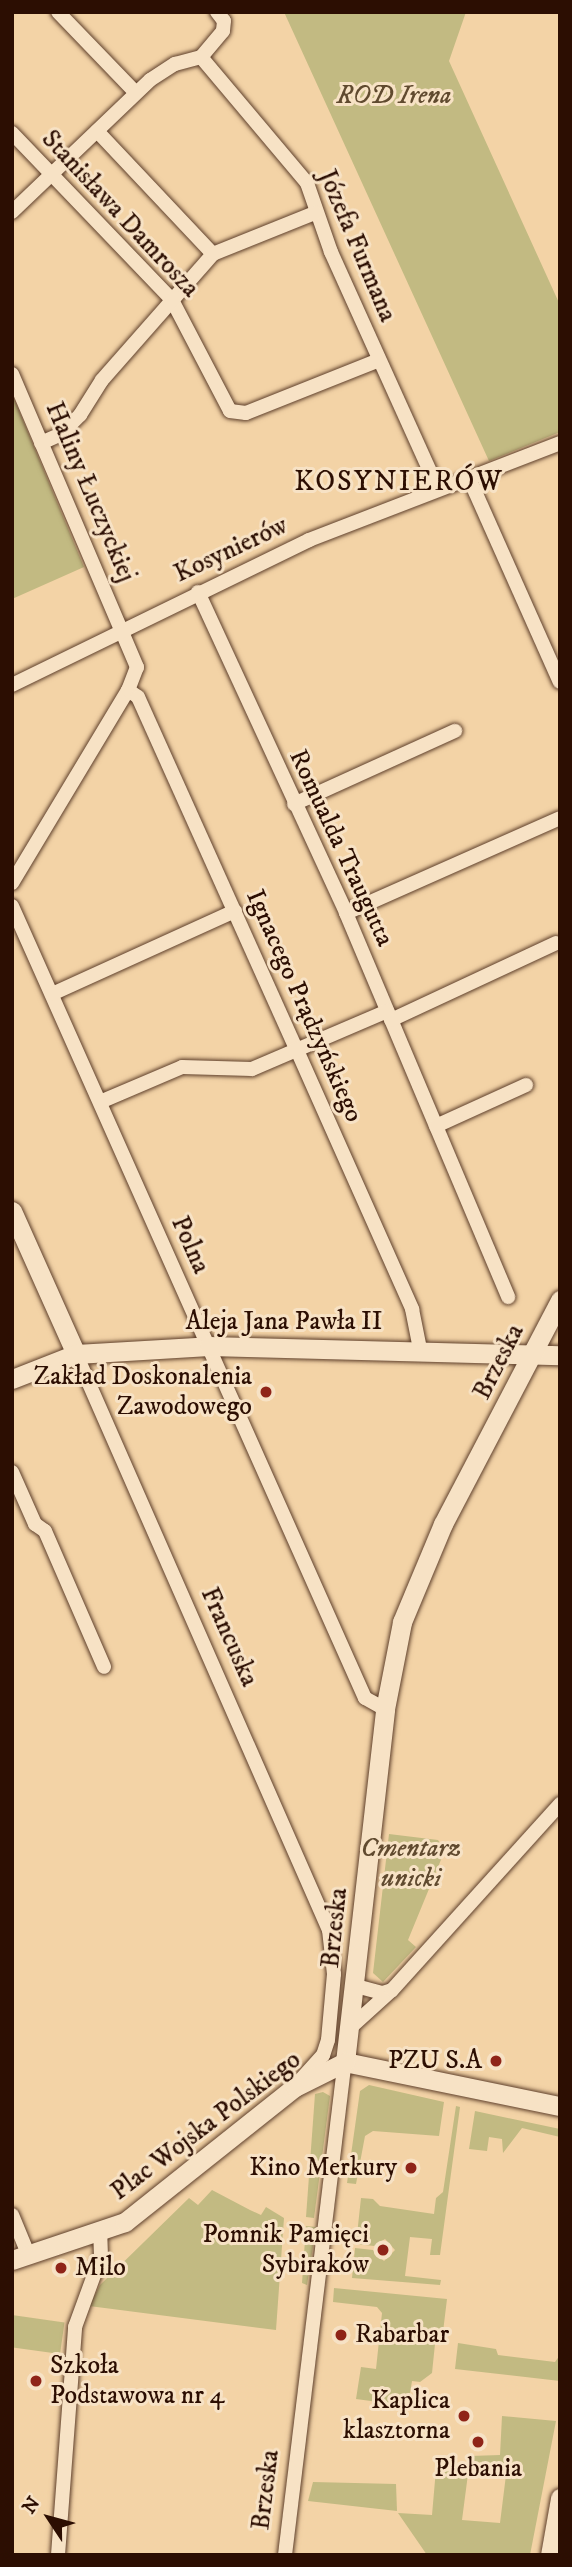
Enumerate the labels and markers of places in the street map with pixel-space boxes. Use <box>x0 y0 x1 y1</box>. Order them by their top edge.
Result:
place label: Zakład Doskonalenia Zawodowego <box>34 1361 252 1422</box>
marker: Zakład Doskonalenia Zawodowego <box>258 1384 274 1400</box>
place label: PZU S.A <box>388 2045 482 2077</box>
marker: PZU S.A <box>488 2053 504 2069</box>
place label: Kino Merkury <box>249 2152 397 2184</box>
marker: Kino Merkury <box>403 2160 419 2176</box>
place label: Pomnik Pamięci Sybiraków <box>202 2219 369 2280</box>
marker: Pomnik Pamięci Sybiraków <box>375 2242 391 2258</box>
place label: Milo <box>75 2252 126 2284</box>
marker: Milo <box>53 2260 69 2276</box>
place label: Rabarbar <box>355 2319 449 2351</box>
marker: Rabarbar <box>333 2327 349 2343</box>
place label: Szkoła Podstawowa nr 4 <box>50 2350 224 2412</box>
marker: Szkoła Podstawowa nr 4 <box>28 2373 44 2389</box>
place label: Kaplica klasztorna <box>343 2385 450 2446</box>
marker: Kaplica klasztorna <box>456 2408 472 2424</box>
marker: Plebania <box>470 2434 486 2450</box>
place label: Plebania <box>434 2453 522 2485</box>

